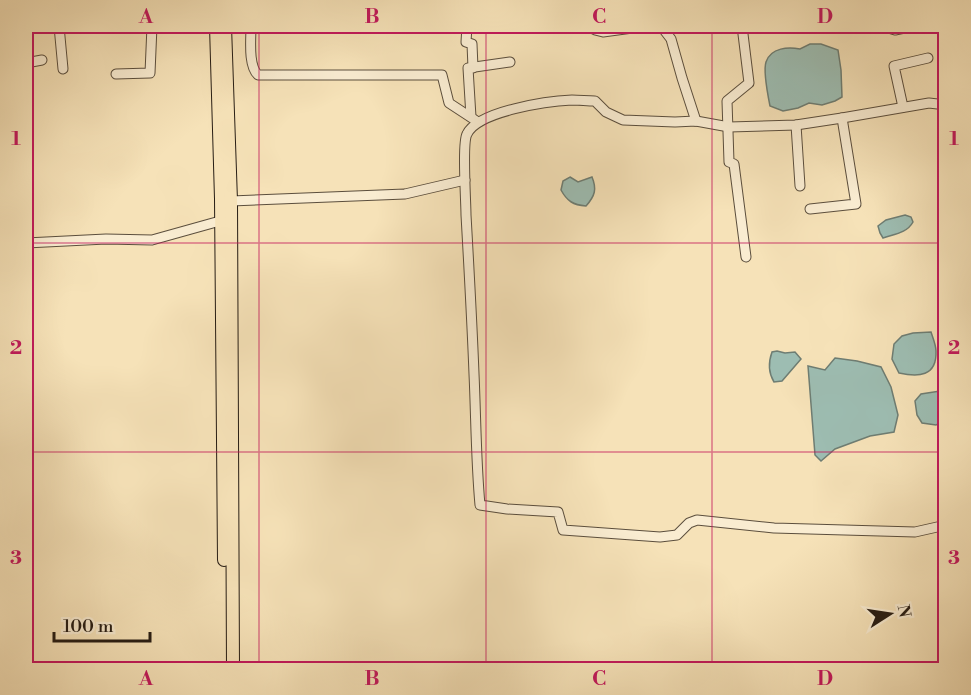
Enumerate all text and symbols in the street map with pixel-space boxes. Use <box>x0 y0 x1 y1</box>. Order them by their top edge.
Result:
text: A <box>138 5 154 30</box>
text: B <box>364 5 380 30</box>
text: C <box>592 5 606 30</box>
text: D <box>817 5 833 30</box>
text: 1 <box>11 127 21 152</box>
text: 1 <box>949 127 959 152</box>
text: 2 <box>10 336 22 361</box>
text: 2 <box>948 336 960 361</box>
text: 3 <box>10 546 22 571</box>
text: 3 <box>948 546 960 571</box>
north arrow <box>860 584 920 644</box>
text: N <box>893 603 915 620</box>
scale bar <box>54 605 150 643</box>
text: 100 m <box>63 615 114 638</box>
text: A <box>138 667 154 692</box>
text: B <box>364 667 380 692</box>
text: C <box>592 667 606 692</box>
text: D <box>817 667 833 692</box>

